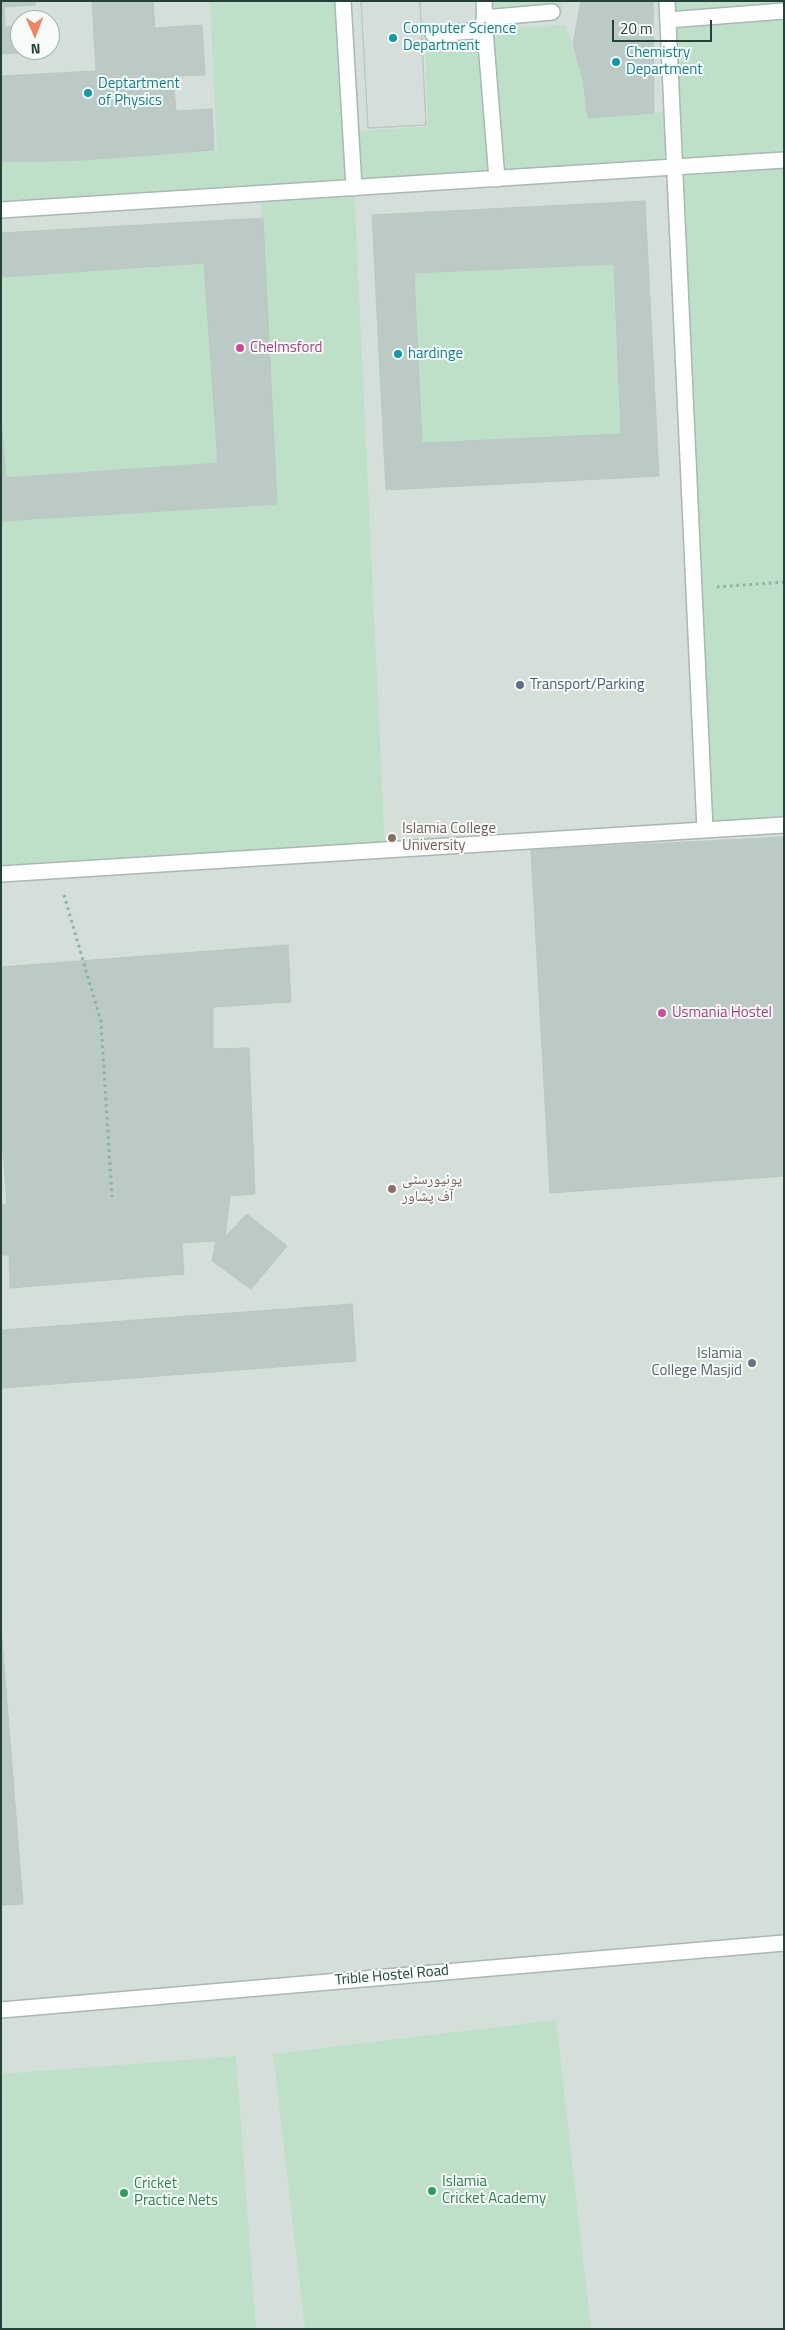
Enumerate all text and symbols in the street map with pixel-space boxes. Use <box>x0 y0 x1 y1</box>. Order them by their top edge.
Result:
north arrow <box>10 10 60 60</box>
scale bar <box>615 10 715 42</box>
text: 20 m <box>620 17 653 40</box>
place label: Computer Science Department <box>403 20 516 55</box>
marker: Computer Science Department <box>387 32 399 44</box>
text: N <box>30 39 41 60</box>
place label: Chemistry Department <box>626 44 703 79</box>
marker: Chemistry Department <box>610 56 622 68</box>
place label: Deptartment of Physics <box>98 75 180 110</box>
marker: Deptartment of Physics <box>82 87 94 99</box>
place label: Chelmsford <box>250 339 322 357</box>
marker: Chelmsford <box>234 342 246 354</box>
place label: hardinge <box>408 345 463 363</box>
marker: hardinge <box>392 348 404 360</box>
place label: Transport/Parking <box>530 676 645 694</box>
marker: Transport/Parking <box>514 679 526 691</box>
place label: Islamia College University <box>402 820 496 855</box>
marker: Islamia College University <box>386 832 398 844</box>
place label: Usmania Hostel <box>672 1004 772 1022</box>
marker: Usmania Hostel <box>656 1007 668 1019</box>
place label: یونیورسٹی آف پشاور <box>402 1171 462 1206</box>
marker: یونیورسٹی آف پشاور <box>386 1183 398 1195</box>
place label: Islamia College Masjid <box>651 1345 742 1380</box>
marker: Islamia College Masjid <box>746 1357 758 1369</box>
street label: Trible Hostel Road <box>334 1962 450 1990</box>
place label: Islamia Cricket Academy <box>442 2173 546 2208</box>
place label: Cricket Practice Nets <box>134 2175 218 2210</box>
marker: Islamia Cricket Academy <box>426 2185 438 2197</box>
marker: Cricket Practice Nets <box>118 2187 130 2199</box>

